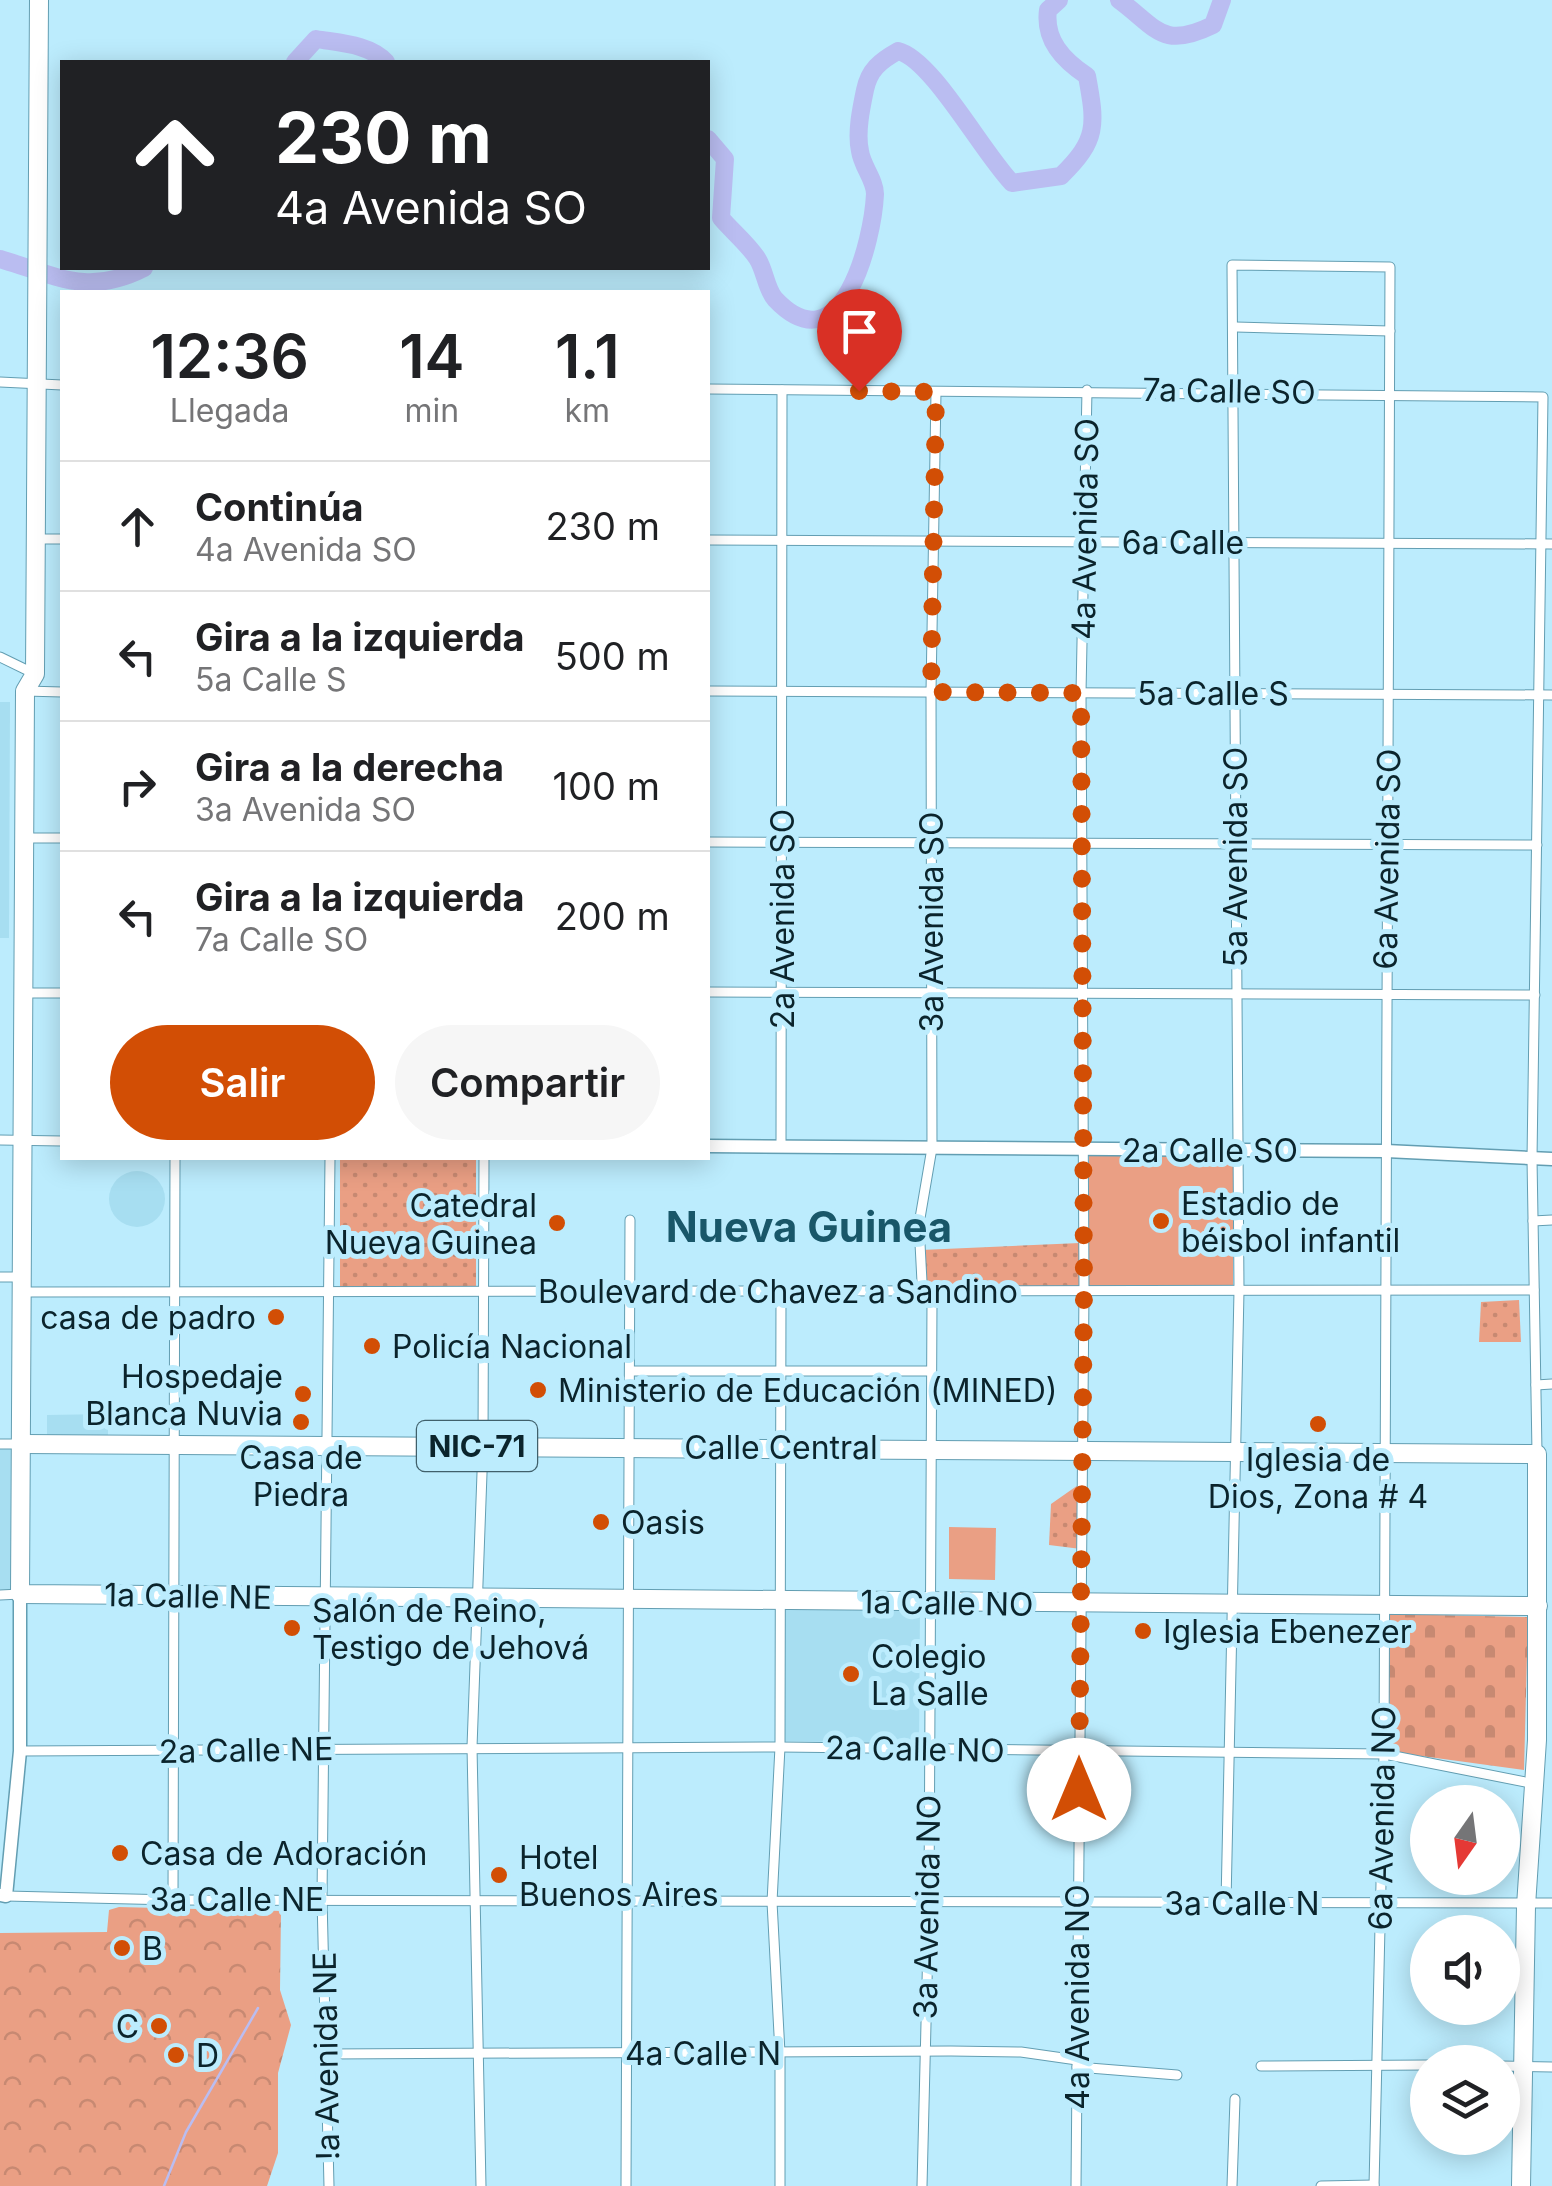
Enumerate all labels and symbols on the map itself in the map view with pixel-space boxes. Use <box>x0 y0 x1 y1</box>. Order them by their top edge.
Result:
pin <box>817 289 902 392</box>
street label: 7a Calle SO <box>1142 370 1316 412</box>
street label: 4a Avenida SO <box>1064 418 1106 640</box>
street label: 6a Calle <box>1122 523 1244 562</box>
street label: 5a Calle S <box>1137 674 1289 713</box>
street label: 5a Avenida SO <box>1216 747 1255 967</box>
street label: 6a Avenida SO <box>1366 748 1408 970</box>
street label: 2a Avenida SO <box>763 809 802 1029</box>
street label: 3a Avenida SO <box>912 812 951 1032</box>
street label: 2a Calle SO <box>1122 1131 1298 1170</box>
place label: Estadio de béisbol infantil <box>1181 1184 1400 1260</box>
place label: Catedral Nueva Guinea <box>325 1186 537 1262</box>
district label: Nueva Guinea <box>666 1201 952 1252</box>
marker: Estadio de béisbol infantil <box>1150 1210 1172 1232</box>
marker: Catedral Nueva Guinea <box>546 1212 568 1234</box>
street label: Boulevard de Chavez a Sandino <box>538 1272 1018 1311</box>
place label: casa de padro <box>40 1298 256 1337</box>
marker: casa de padro <box>265 1306 287 1328</box>
place label: Policía Nacional <box>392 1327 632 1366</box>
marker: Policía Nacional <box>361 1335 383 1357</box>
place label: Hospedaje Blanca Nuvia <box>85 1357 283 1433</box>
place label: Ministerio de Educación (MINED) <box>558 1371 1057 1410</box>
marker: Ministerio de Educación (MINED) <box>527 1379 549 1401</box>
marker: Hospedaje Blanca Nuvia <box>292 1383 314 1405</box>
marker: Casa de Piedra <box>290 1411 312 1433</box>
marker: Iglesia de Dios, Zona # 4 <box>1307 1413 1329 1435</box>
road number: NIC-71 <box>417 1421 537 1471</box>
street label: Calle Central <box>684 1428 878 1467</box>
place label: Casa de Piedra <box>239 1438 363 1514</box>
place label: Iglesia de Dios, Zona # 4 <box>1208 1440 1428 1516</box>
place label: Oasis <box>621 1503 705 1542</box>
marker: Oasis <box>590 1511 612 1533</box>
street label: 1a Calle NE <box>104 1575 272 1617</box>
street label: 1a Calle NO <box>860 1582 1034 1624</box>
place label: Salón de Reino, Testigo de Jehová <box>312 1591 589 1667</box>
place label: Iglesia Ebenezer <box>1163 1612 1412 1651</box>
marker: Salón de Reino, Testigo de Jehová <box>281 1617 303 1639</box>
marker: Iglesia Ebenezer <box>1132 1620 1154 1642</box>
place label: Colegio La Salle <box>871 1637 989 1713</box>
marker: Colegio La Salle <box>840 1663 862 1685</box>
street label: 6a Avenida NO <box>1361 1705 1403 1931</box>
street label: 2a Calle NO <box>825 1728 1005 1770</box>
street label: 2a Calle NE <box>159 1729 333 1771</box>
position arrow <box>1027 1738 1131 1842</box>
north arrow <box>1410 1785 1520 1895</box>
street label: 3a Avenida NO <box>906 1794 948 2020</box>
place label: Casa de Adoración <box>140 1834 427 1873</box>
place label: Hotel Buenos Aires <box>519 1838 719 1914</box>
marker: Casa de Adoración <box>109 1842 131 1864</box>
marker: Hotel Buenos Aires <box>488 1864 510 1886</box>
street label: 3a Calle NE <box>150 1880 324 1919</box>
street label: 4a Avenida NO <box>1058 1884 1097 2110</box>
street label: 3a Calle N <box>1164 1884 1320 1923</box>
place label: B <box>142 1929 163 1968</box>
marker: B <box>111 1937 133 1959</box>
street label: !a Avenida NE <box>305 1951 347 2161</box>
place label: C <box>116 2007 139 2046</box>
marker: C <box>148 2015 170 2037</box>
street label: 4a Calle N <box>625 2034 781 2073</box>
place label: D <box>196 2036 219 2075</box>
marker: D <box>165 2044 187 2066</box>

